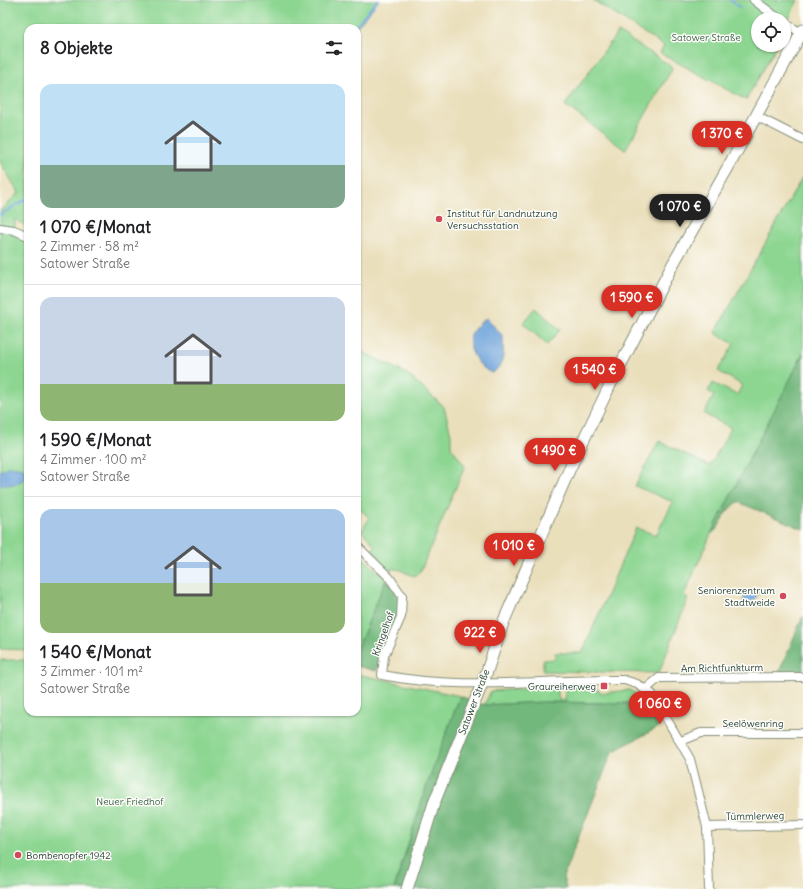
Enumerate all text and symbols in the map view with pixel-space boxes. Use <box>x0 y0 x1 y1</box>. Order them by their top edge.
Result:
map controls <box>751 12 791 52</box>
button: locate <box>751 12 791 52</box>
park label: Satower Straße <box>671 31 741 44</box>
text: 8 Objekte <box>40 37 113 59</box>
icon: filters <box>323 37 345 59</box>
icon: home <box>157 110 229 182</box>
pin: 1 370 € <box>685 121 759 155</box>
text: 1 370 € <box>701 125 743 142</box>
pin: 1 070 € <box>643 194 717 228</box>
text: 1 070 € <box>658 198 702 215</box>
place label: Institut für Landnutzung Versuchsstation <box>447 207 557 232</box>
marker: Institut für Landnutzung Versuchsstation <box>434 214 444 224</box>
text: 1 070 €/Monat <box>40 216 151 238</box>
text: 2 Zimmer · 58 m² <box>40 238 139 255</box>
text: Satower Straße <box>40 255 130 272</box>
pin: 1 590 € <box>595 285 669 319</box>
text: 1 590 € <box>610 289 654 306</box>
icon: home <box>157 323 229 395</box>
pin: 1 540 € <box>558 357 632 391</box>
text: 1 540 € <box>573 361 617 378</box>
text: 1 590 €/Monat <box>40 429 151 451</box>
pin: 1 490 € <box>518 438 592 472</box>
text: 1 490 € <box>533 442 577 459</box>
text: 4 Zimmer · 100 m² <box>40 451 147 468</box>
text: Satower Straße <box>40 468 130 485</box>
pin: 1 010 € <box>477 533 551 567</box>
icon: home <box>157 535 229 607</box>
text: 1 010 € <box>493 537 535 554</box>
place label: Seniorenzentrum Stadtweide <box>698 584 775 609</box>
marker: Seniorenzentrum Stadtweide <box>778 591 788 601</box>
street label: Kringelhof <box>369 609 397 658</box>
pin: 922 € <box>452 620 508 654</box>
text: 922 € <box>463 624 497 641</box>
text: 1 540 €/Monat <box>40 641 151 663</box>
street label: Am Richtfunkturm <box>681 661 764 675</box>
text: 3 Zimmer · 101 m² <box>40 663 143 680</box>
street label: Satower Straße <box>456 667 492 737</box>
text: Satower Straße <box>40 680 130 697</box>
place label: Graureiherweg <box>528 680 596 693</box>
marker: Graureiherweg <box>599 681 609 691</box>
pin: 1 060 € <box>623 691 697 725</box>
text: 1 060 € <box>638 695 682 712</box>
street label: Seelöwenring <box>723 717 783 730</box>
park label: Neuer Friedhof <box>96 795 164 808</box>
street label: Tümmlerweg <box>726 809 784 823</box>
place label: Bombenopfer 1942 <box>26 849 111 862</box>
marker: Bombenopfer 1942 <box>13 850 23 860</box>

